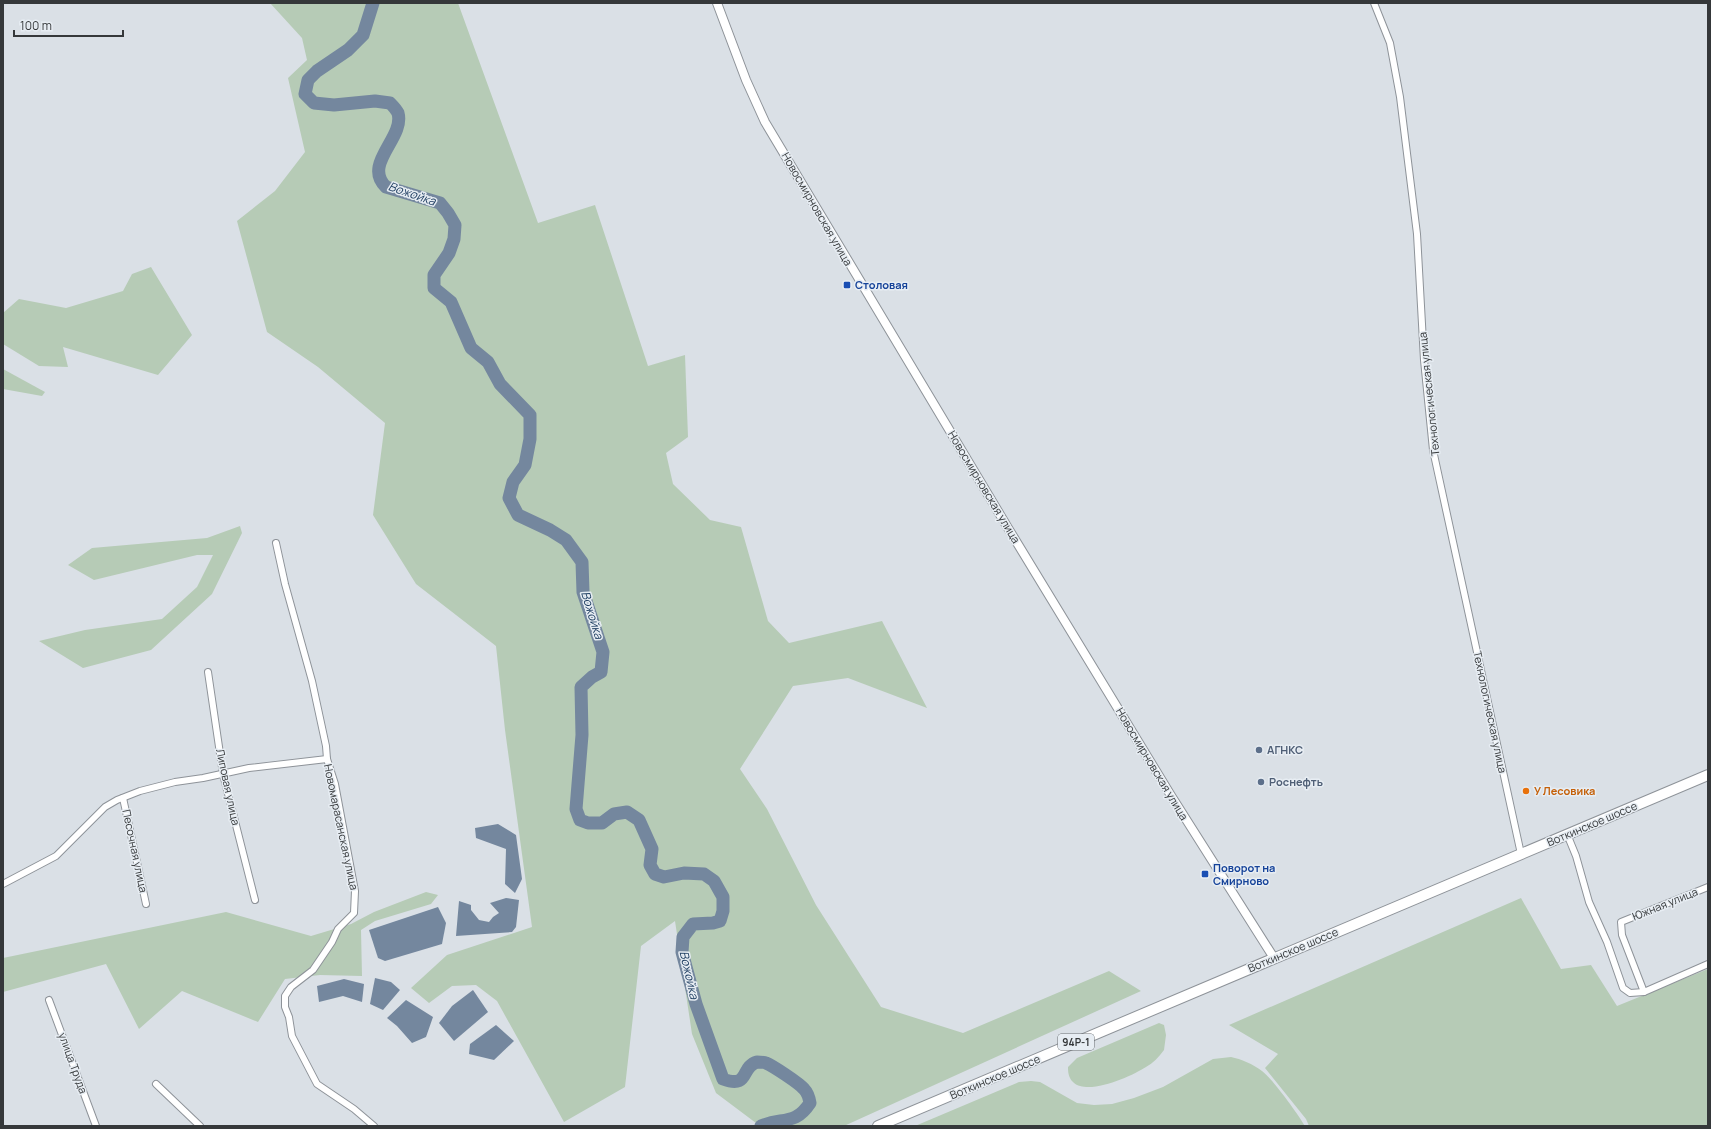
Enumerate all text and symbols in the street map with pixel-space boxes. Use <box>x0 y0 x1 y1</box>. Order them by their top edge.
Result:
scale bar <box>14 12 123 38</box>
text: 100 m <box>20 17 52 34</box>
street label: Новосмирновская улица <box>779 149 856 268</box>
water label: Вожойка <box>386 178 439 210</box>
place label: Столовая <box>855 277 908 292</box>
marker: Столовая <box>842 280 852 290</box>
street label: Технологическая улица <box>1415 331 1442 457</box>
street label: Новосмирновская улица <box>945 428 1024 546</box>
water label: Вожойка <box>577 589 608 642</box>
street label: Технологическая улица <box>1470 649 1511 774</box>
street label: Новосмирновская улица <box>1113 705 1192 823</box>
place label: АГНКС <box>1267 742 1303 757</box>
marker: АГНКС <box>1254 745 1264 755</box>
street label: Липовая улица <box>213 747 244 827</box>
street label: Новомарасанская улица <box>321 763 362 891</box>
place label: Роснефть <box>1269 774 1323 789</box>
marker: Роснефть <box>1256 777 1266 787</box>
place label: У Лесовика <box>1534 783 1595 798</box>
marker: У Лесовика <box>1521 786 1531 796</box>
street label: Воткинское шоссе <box>1544 798 1640 849</box>
street label: Песочная улица <box>119 808 152 894</box>
place label: Поворот на Смирново <box>1213 860 1275 888</box>
marker: Поворот на Смирново <box>1200 869 1210 879</box>
street label: Южная улица <box>1630 884 1700 924</box>
street label: Воткинское шоссе <box>1245 924 1341 975</box>
water label: Вожойка <box>676 949 704 1002</box>
street label: улица Труда <box>56 1030 91 1095</box>
road number: 94Р-1 <box>1058 1034 1094 1050</box>
street label: Воткинское шоссе <box>947 1051 1043 1102</box>

